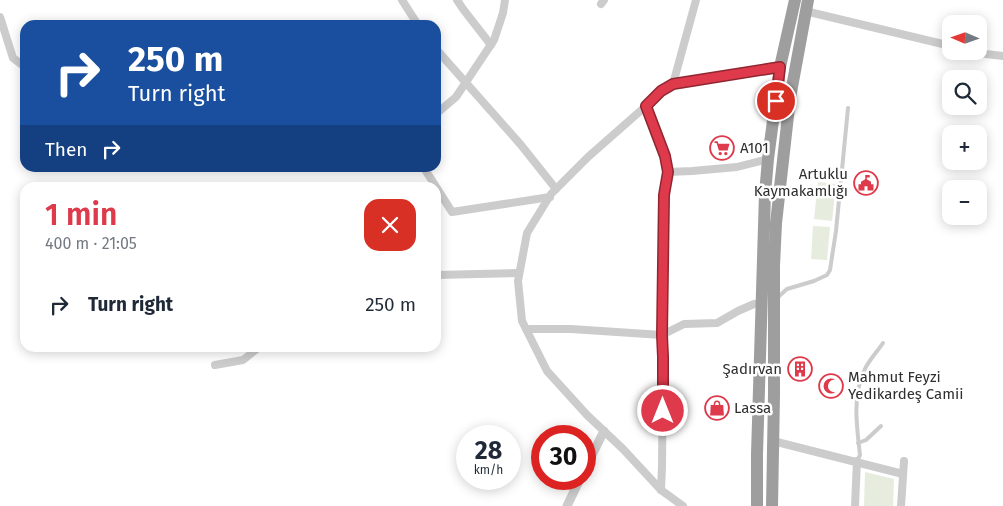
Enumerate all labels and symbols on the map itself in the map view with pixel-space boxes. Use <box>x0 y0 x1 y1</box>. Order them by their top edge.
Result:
north arrow <box>942 15 988 60</box>
pin <box>755 80 797 122</box>
supermarket icon: A101 <box>709 135 735 161</box>
place label: A101 <box>740 139 769 157</box>
place label: Artuklu Kaymakamlığı <box>754 165 848 200</box>
public building icon: Artuklu Kaymakamlığı <box>853 170 879 196</box>
building icon: Şadırvan <box>787 356 813 382</box>
place label: Şadırvan <box>723 360 782 378</box>
place label: Mahmut Feyzi Yedikardeş Camii <box>848 368 964 403</box>
mosque icon: Mahmut Feyzi Yedikardeş Camii <box>818 373 844 399</box>
position arrow <box>636 384 688 436</box>
shop icon: Lassa <box>704 395 730 421</box>
place label: Lassa <box>734 399 771 417</box>
speed limit sign: 30 <box>531 425 596 490</box>

